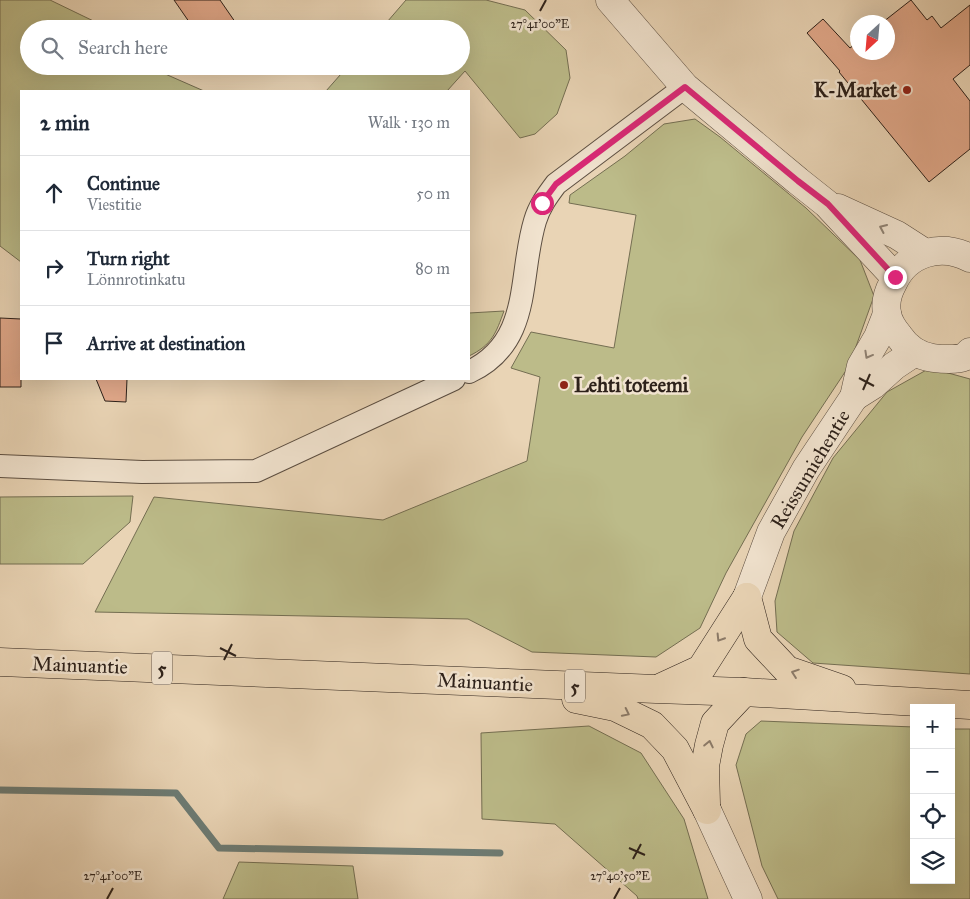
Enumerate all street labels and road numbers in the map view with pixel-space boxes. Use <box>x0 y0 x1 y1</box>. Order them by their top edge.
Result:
street label: Reissumiehentie <box>765 405 855 533</box>
street label: Mainuantie <box>32 651 128 679</box>
road number: 5 <box>152 651 172 684</box>
street label: Mainuantie <box>436 668 534 696</box>
road number: 5 <box>565 669 585 702</box>

